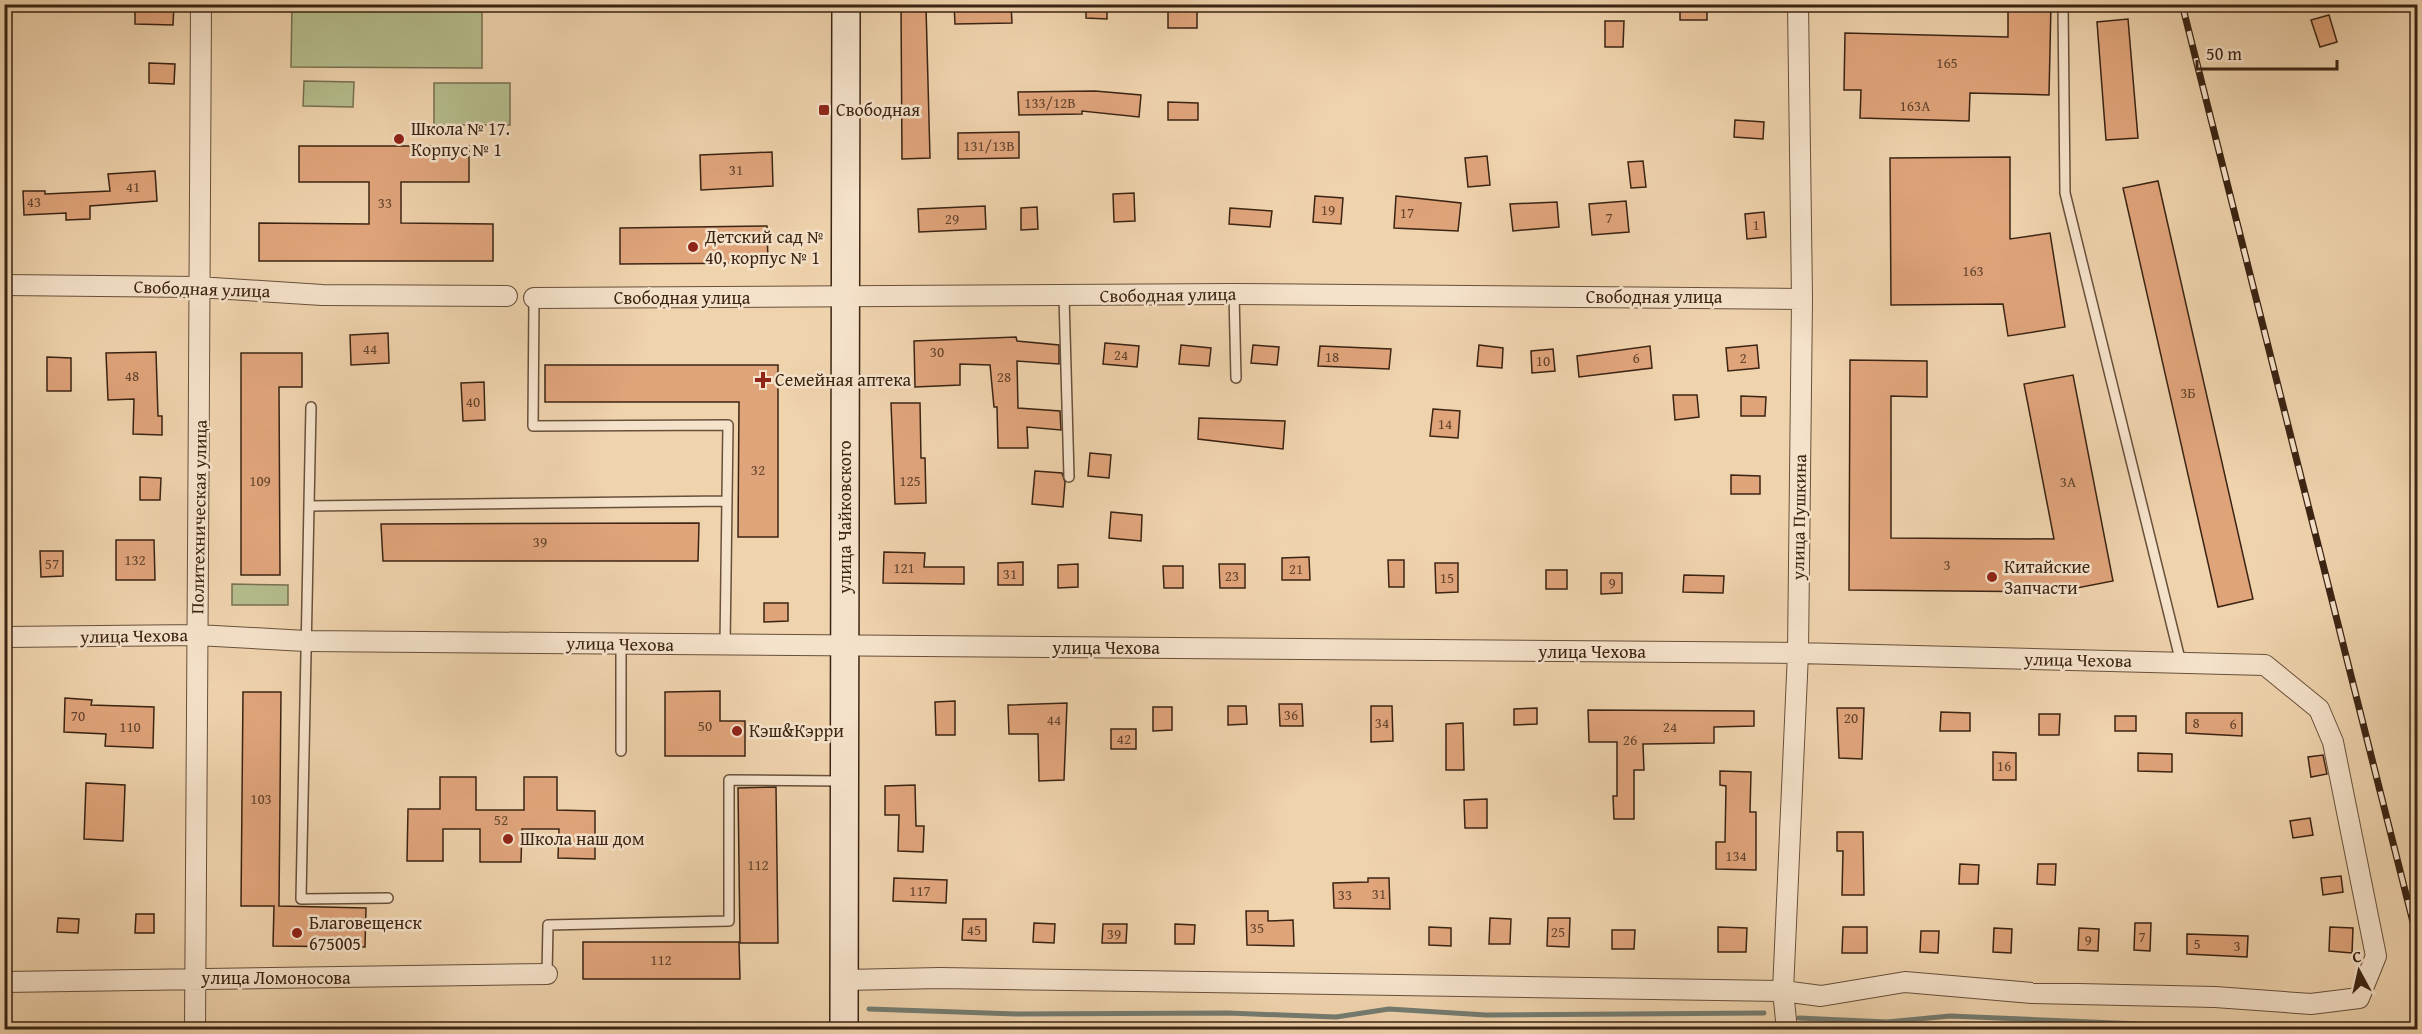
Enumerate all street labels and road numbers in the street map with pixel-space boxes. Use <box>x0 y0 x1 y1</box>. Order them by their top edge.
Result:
street label: Свободная улица <box>133 273 271 304</box>
street label: Свободная улица <box>1099 280 1237 309</box>
street label: Свободная улица <box>1586 283 1723 310</box>
street label: Свободная улица <box>614 284 751 311</box>
street label: Политехническая улица <box>183 419 214 615</box>
street label: улица Чайковского <box>831 440 858 595</box>
street label: улица Пушкина <box>1784 453 1813 581</box>
street label: улица Чехова <box>79 621 188 650</box>
street label: улица Чехова <box>565 629 675 658</box>
street label: улица Чехова <box>1051 634 1160 661</box>
street label: улица Чехова <box>1537 638 1646 665</box>
street label: улица Чехова <box>2023 645 2133 674</box>
street label: улица Ломоносова <box>200 964 351 991</box>

